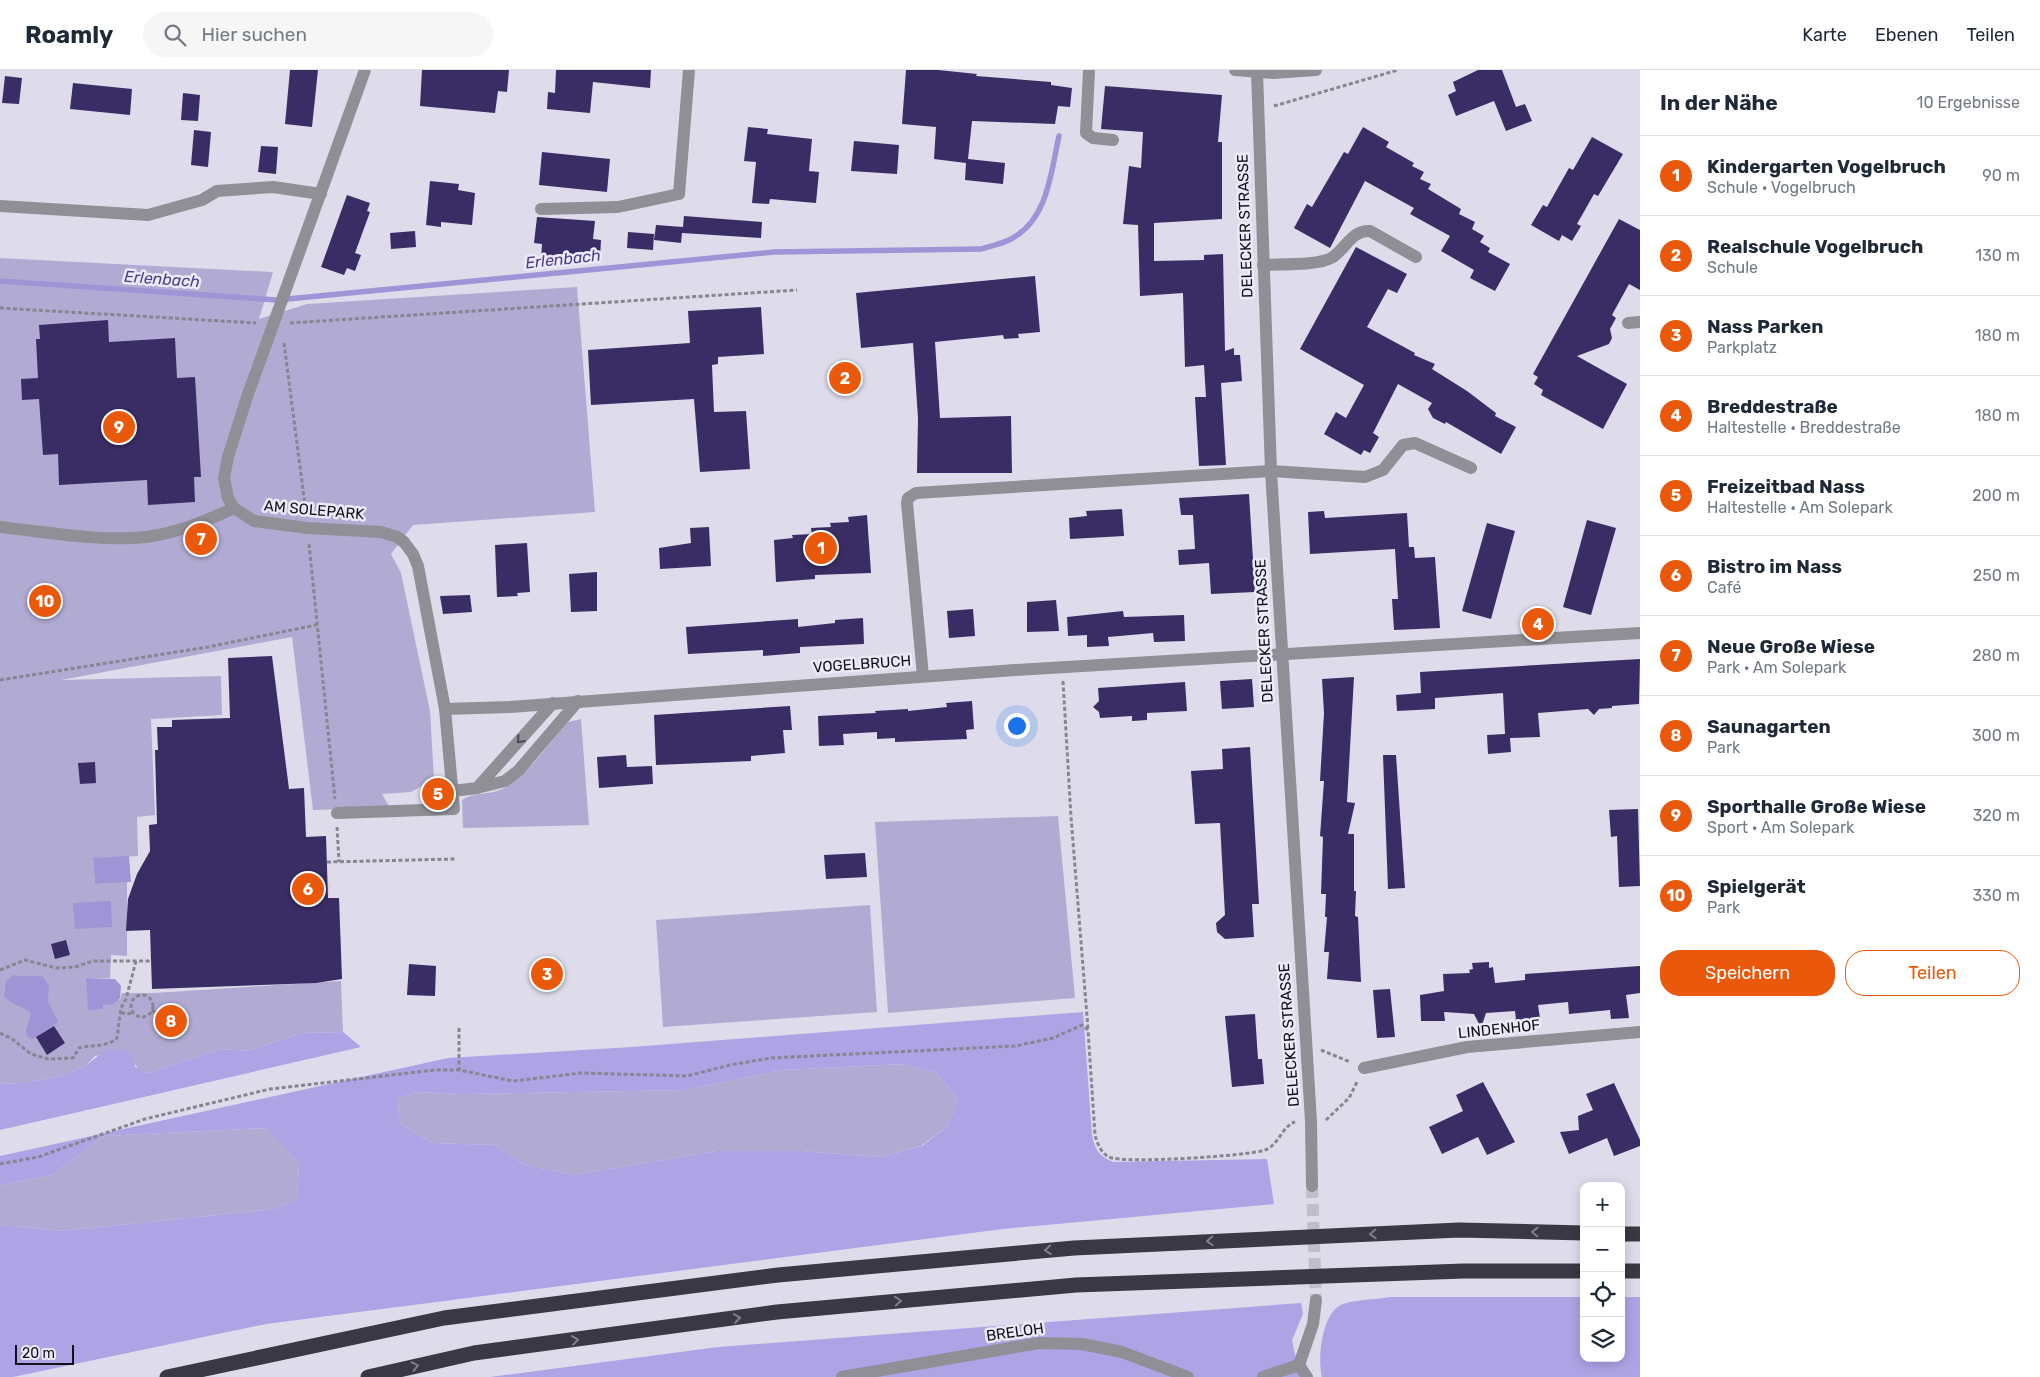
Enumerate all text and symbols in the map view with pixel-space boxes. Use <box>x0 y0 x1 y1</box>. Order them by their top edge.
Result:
search box <box>143 12 493 57</box>
text: Roamly <box>25 21 113 49</box>
icon: search <box>161 21 189 49</box>
text: Hier suchen <box>201 23 307 46</box>
text: Karte <box>1802 24 1847 46</box>
text: Ebenen <box>1875 24 1939 46</box>
text: Teilen <box>1967 24 2015 46</box>
text: In der Nähe <box>1660 90 1778 115</box>
text: 10 Ergebnisse <box>1917 93 2020 112</box>
street label: DELECKER STRASSE <box>1233 154 1257 298</box>
text: Kindergarten Vogelbruch <box>1707 155 1946 178</box>
text: 1 <box>1672 166 1680 185</box>
text: 90 m <box>1982 166 2020 185</box>
text: Schule · Vogelbruch <box>1707 178 1856 197</box>
text: Realschule Vogelbruch <box>1707 235 1923 258</box>
water label: Erlenbach <box>524 246 602 272</box>
text: 2 <box>1671 246 1681 265</box>
text: 130 m <box>1975 246 2020 265</box>
text: Schule <box>1707 258 1758 277</box>
water label: Erlenbach <box>124 267 200 291</box>
text: Nass Parken <box>1707 315 1824 338</box>
text: 3 <box>1671 326 1681 345</box>
text: 180 m <box>1975 326 2020 345</box>
text: Parkplatz <box>1707 338 1777 357</box>
pin: 2 <box>829 359 861 397</box>
text: Breddestraße <box>1707 395 1838 418</box>
text: 4 <box>1671 406 1681 425</box>
text: 180 m <box>1975 406 2020 425</box>
pin: 9 <box>103 408 135 446</box>
text: Haltestelle · Breddestraße <box>1707 418 1901 437</box>
text: Freizeitbad Nass <box>1707 475 1865 498</box>
text: 5 <box>1671 486 1681 505</box>
text: 200 m <box>1972 486 2020 505</box>
street label: AM SOLEPARK <box>263 497 365 523</box>
text: Haltestelle · Am Solepark <box>1707 498 1893 517</box>
pin: 7 <box>185 520 217 558</box>
pin: 1 <box>805 529 837 567</box>
text: Bistro im Nass <box>1707 555 1842 578</box>
street label: DELECKER STRASSE <box>1251 559 1277 703</box>
text: 6 <box>1671 566 1681 585</box>
text: 250 m <box>1973 566 2020 585</box>
text: Café <box>1707 578 1741 597</box>
pin: 10 <box>29 582 61 620</box>
pin: 4 <box>1522 605 1554 643</box>
text: Neue Große Wiese <box>1707 635 1875 658</box>
text: 7 <box>1671 646 1681 665</box>
text: 280 m <box>1972 646 2020 665</box>
street label: VOGELBRUCH <box>812 652 912 676</box>
text: Park · Am Solepark <box>1707 658 1846 677</box>
your location <box>1004 713 1030 739</box>
text: Saunagarten <box>1707 715 1831 738</box>
text: 8 <box>1671 726 1681 745</box>
text: 300 m <box>1972 726 2020 745</box>
one-way arrow <box>517 734 526 743</box>
text: Park <box>1707 738 1740 757</box>
pin: 5 <box>422 775 454 813</box>
text: Sporthalle Große Wiese <box>1707 795 1926 818</box>
text: 9 <box>1671 806 1681 825</box>
text: 320 m <box>1973 806 2020 825</box>
text: Sport · Am Solepark <box>1707 818 1854 837</box>
pin: 6 <box>292 870 324 908</box>
text: Spielgerät <box>1707 875 1806 898</box>
text: 10 <box>1667 886 1685 905</box>
text: 330 m <box>1972 886 2020 905</box>
text: Park <box>1707 898 1740 917</box>
button: Speichern <box>1660 950 1835 996</box>
button: Teilen <box>1845 950 2020 996</box>
pin: 3 <box>531 955 563 993</box>
street label: DELECKER STRASSE <box>1275 963 1303 1107</box>
pin: 8 <box>155 1002 187 1040</box>
street label: LINDENHOF <box>1457 1016 1541 1042</box>
map controls <box>1580 1182 1625 1362</box>
button: + <box>1580 1182 1625 1227</box>
one-way arrow <box>1531 1227 1538 1237</box>
button: − <box>1580 1227 1625 1272</box>
one-way arrow <box>1368 1229 1376 1240</box>
one-way arrow <box>1206 1236 1214 1247</box>
one-way arrow <box>1044 1244 1052 1255</box>
button: locate <box>1580 1272 1625 1317</box>
one-way arrow <box>894 1296 902 1307</box>
one-way arrow <box>733 1313 741 1324</box>
button: layers <box>1580 1317 1625 1362</box>
street label: BRELOH <box>985 1319 1045 1345</box>
one-way arrow <box>571 1335 580 1345</box>
scale bar <box>15 1342 74 1365</box>
text: 20 m <box>22 1345 55 1362</box>
one-way arrow <box>411 1362 420 1372</box>

